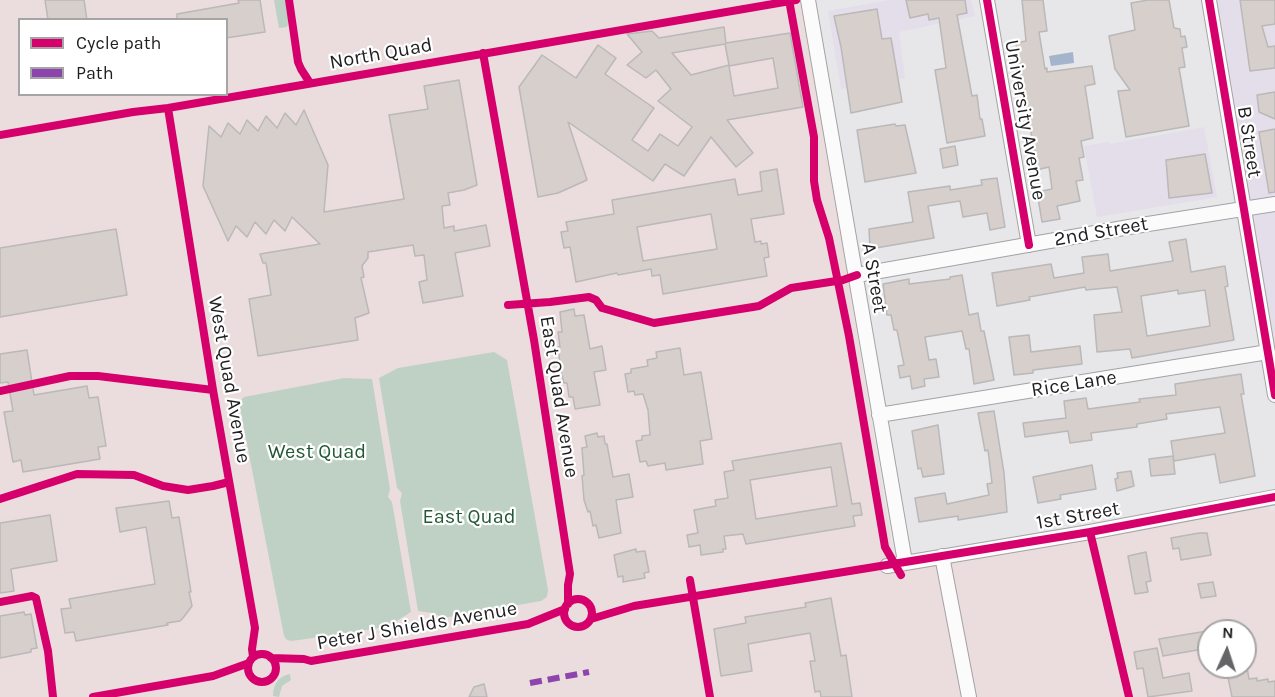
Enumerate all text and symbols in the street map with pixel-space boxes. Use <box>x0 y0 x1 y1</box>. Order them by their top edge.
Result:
legend <box>18 18 228 96</box>
text: Cycle path <box>76 32 161 54</box>
street label: North Quad <box>328 33 434 75</box>
street label: University Avenue <box>999 38 1051 202</box>
text: Path <box>76 62 114 84</box>
street label: B Street <box>1232 105 1266 179</box>
street label: 2nd Street <box>1052 212 1150 252</box>
street label: A Street <box>856 241 892 315</box>
street label: West Quad Avenue <box>203 295 255 465</box>
street label: East Quad Avenue <box>534 314 584 480</box>
street label: Rice Lane <box>1030 365 1118 403</box>
park label: West Quad <box>268 440 366 464</box>
street label: 1st Street <box>1034 497 1122 535</box>
park label: East Quad <box>422 505 516 529</box>
street label: Peter J Shields Avenue <box>315 597 519 655</box>
north arrow <box>1197 619 1257 679</box>
text: N <box>1222 623 1234 642</box>

